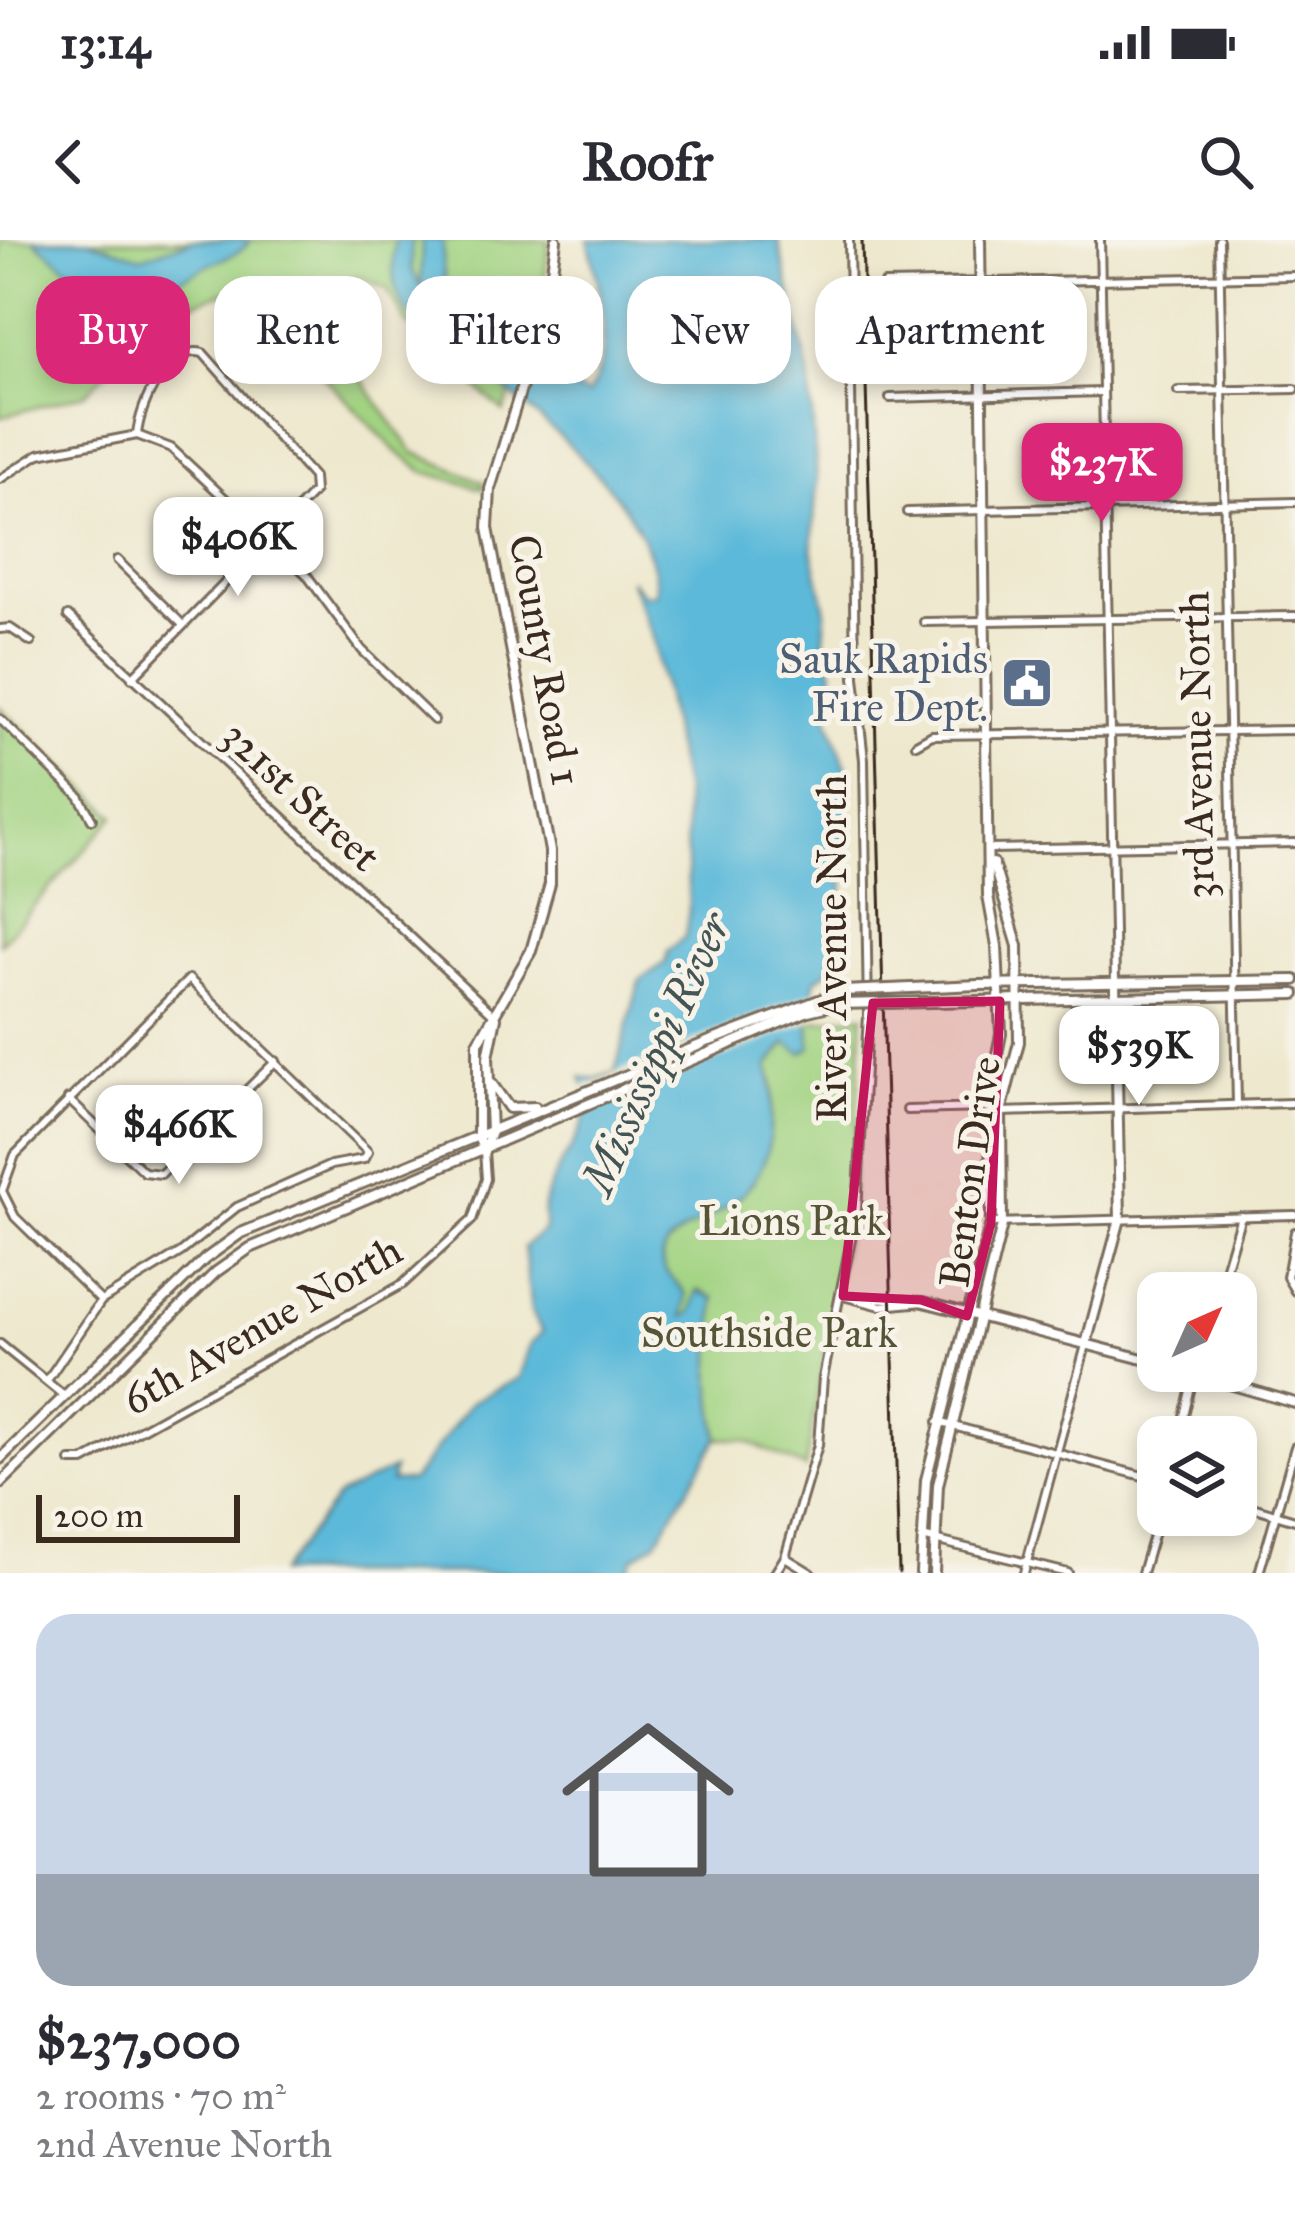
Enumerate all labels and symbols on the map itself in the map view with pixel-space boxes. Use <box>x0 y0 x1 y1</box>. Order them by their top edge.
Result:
pin: $237K <box>1018 423 1186 525</box>
pin: $406K <box>154 497 322 599</box>
street label: County Road 1 <box>497 531 593 789</box>
street label: 3rd Avenue North <box>1168 591 1226 899</box>
place label: Sauk Rapids Fire Dept. <box>779 633 988 733</box>
public building icon: Sauk Rapids Fire Dept. <box>999 655 1055 711</box>
street label: 321st Street <box>211 710 391 883</box>
street label: River Avenue North <box>806 774 858 1122</box>
water label: Mississippi River <box>568 902 743 1206</box>
pin: $539K <box>1055 1006 1223 1108</box>
street label: Benton Drive <box>928 1053 1012 1291</box>
pin: $466K <box>95 1085 263 1187</box>
park label: Lions Park <box>699 1195 886 1247</box>
street label: 6th Avenue North <box>113 1224 411 1426</box>
north arrow <box>1137 1272 1257 1392</box>
park label: Southside Park <box>641 1307 898 1359</box>
scale bar <box>36 1489 240 1542</box>

